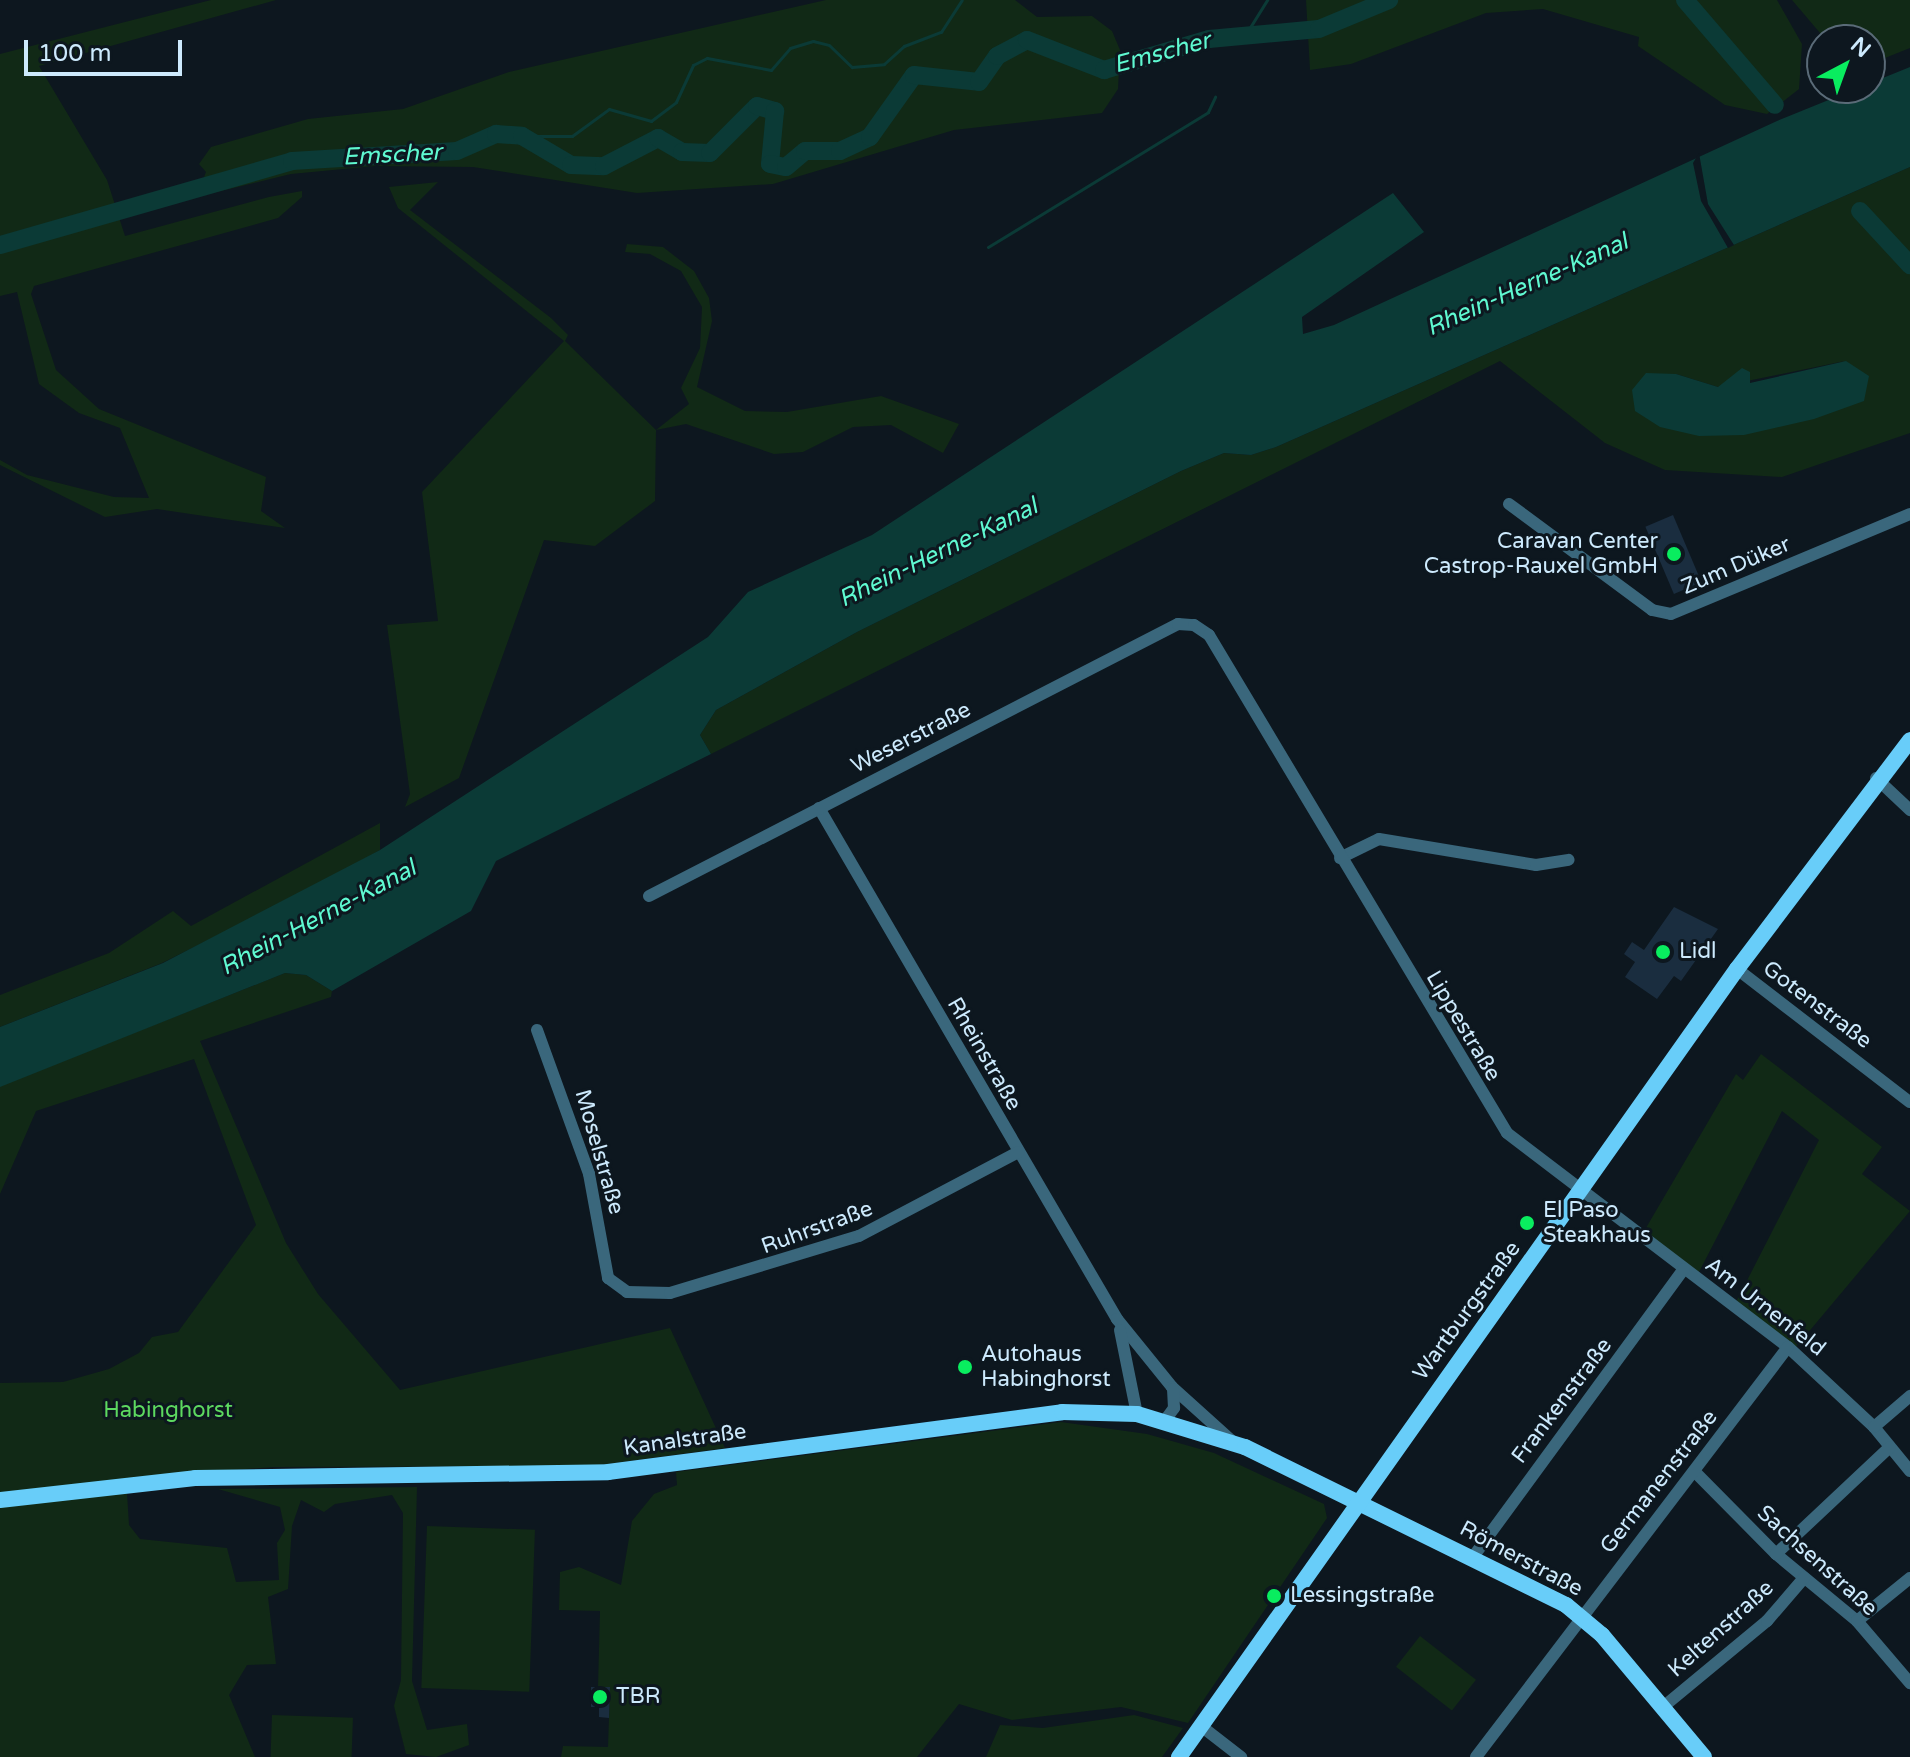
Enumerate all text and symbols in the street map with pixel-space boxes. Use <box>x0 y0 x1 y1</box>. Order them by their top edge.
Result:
scale bar <box>28 24 186 74</box>
north arrow <box>1806 24 1886 104</box>
water label: Emscher <box>1111 26 1213 80</box>
text: N <box>1845 32 1876 63</box>
text: 100 m <box>38 39 112 68</box>
water label: Emscher <box>342 138 442 172</box>
water label: Rhein-Herne-Kanal <box>1422 228 1632 342</box>
water label: Rhein-Herne-Kanal <box>834 492 1042 614</box>
place label: Caravan Center Castrop-Rauxel GmbH <box>1424 528 1658 580</box>
street label: Zum Düker <box>1678 531 1794 601</box>
marker: Caravan Center Castrop-Rauxel GmbH <box>1665 545 1683 563</box>
street label: Weserstraße <box>847 697 975 779</box>
water label: Rhein-Herne-Kanal <box>215 854 421 982</box>
place label: Lidl <box>1679 939 1717 965</box>
marker: Lidl <box>1654 943 1672 961</box>
street label: Gotenstraße <box>1757 955 1877 1055</box>
street label: Lippestraße <box>1420 966 1506 1086</box>
street label: Rheinstraße <box>941 993 1027 1115</box>
street label: Moselstraße <box>569 1087 629 1217</box>
street label: Ruhrstraße <box>758 1196 876 1260</box>
place label: El Paso Steakhaus <box>1543 1197 1651 1248</box>
marker: El Paso Steakhaus <box>1518 1214 1536 1232</box>
street label: Wartburgstraße <box>1408 1236 1526 1386</box>
street label: Am Urnenfeld <box>1700 1252 1830 1362</box>
street label: Frankenstraße <box>1506 1333 1618 1469</box>
place label: Autohaus Habinghorst <box>981 1341 1111 1392</box>
marker: Autohaus Habinghorst <box>956 1358 974 1376</box>
park label: Habinghorst <box>103 1398 233 1424</box>
street label: Germanenstraße <box>1595 1405 1723 1559</box>
street label: Kanalstraße <box>622 1418 748 1462</box>
street label: Sachsenstraße <box>1751 1500 1883 1622</box>
street label: Römerstraße <box>1455 1516 1587 1602</box>
street label: Keltenstraße <box>1663 1575 1779 1683</box>
place label: Lessingstraße <box>1290 1583 1434 1609</box>
marker: Lessingstraße <box>1265 1587 1283 1605</box>
place label: TBR <box>616 1684 660 1710</box>
marker: TBR <box>591 1688 609 1706</box>

